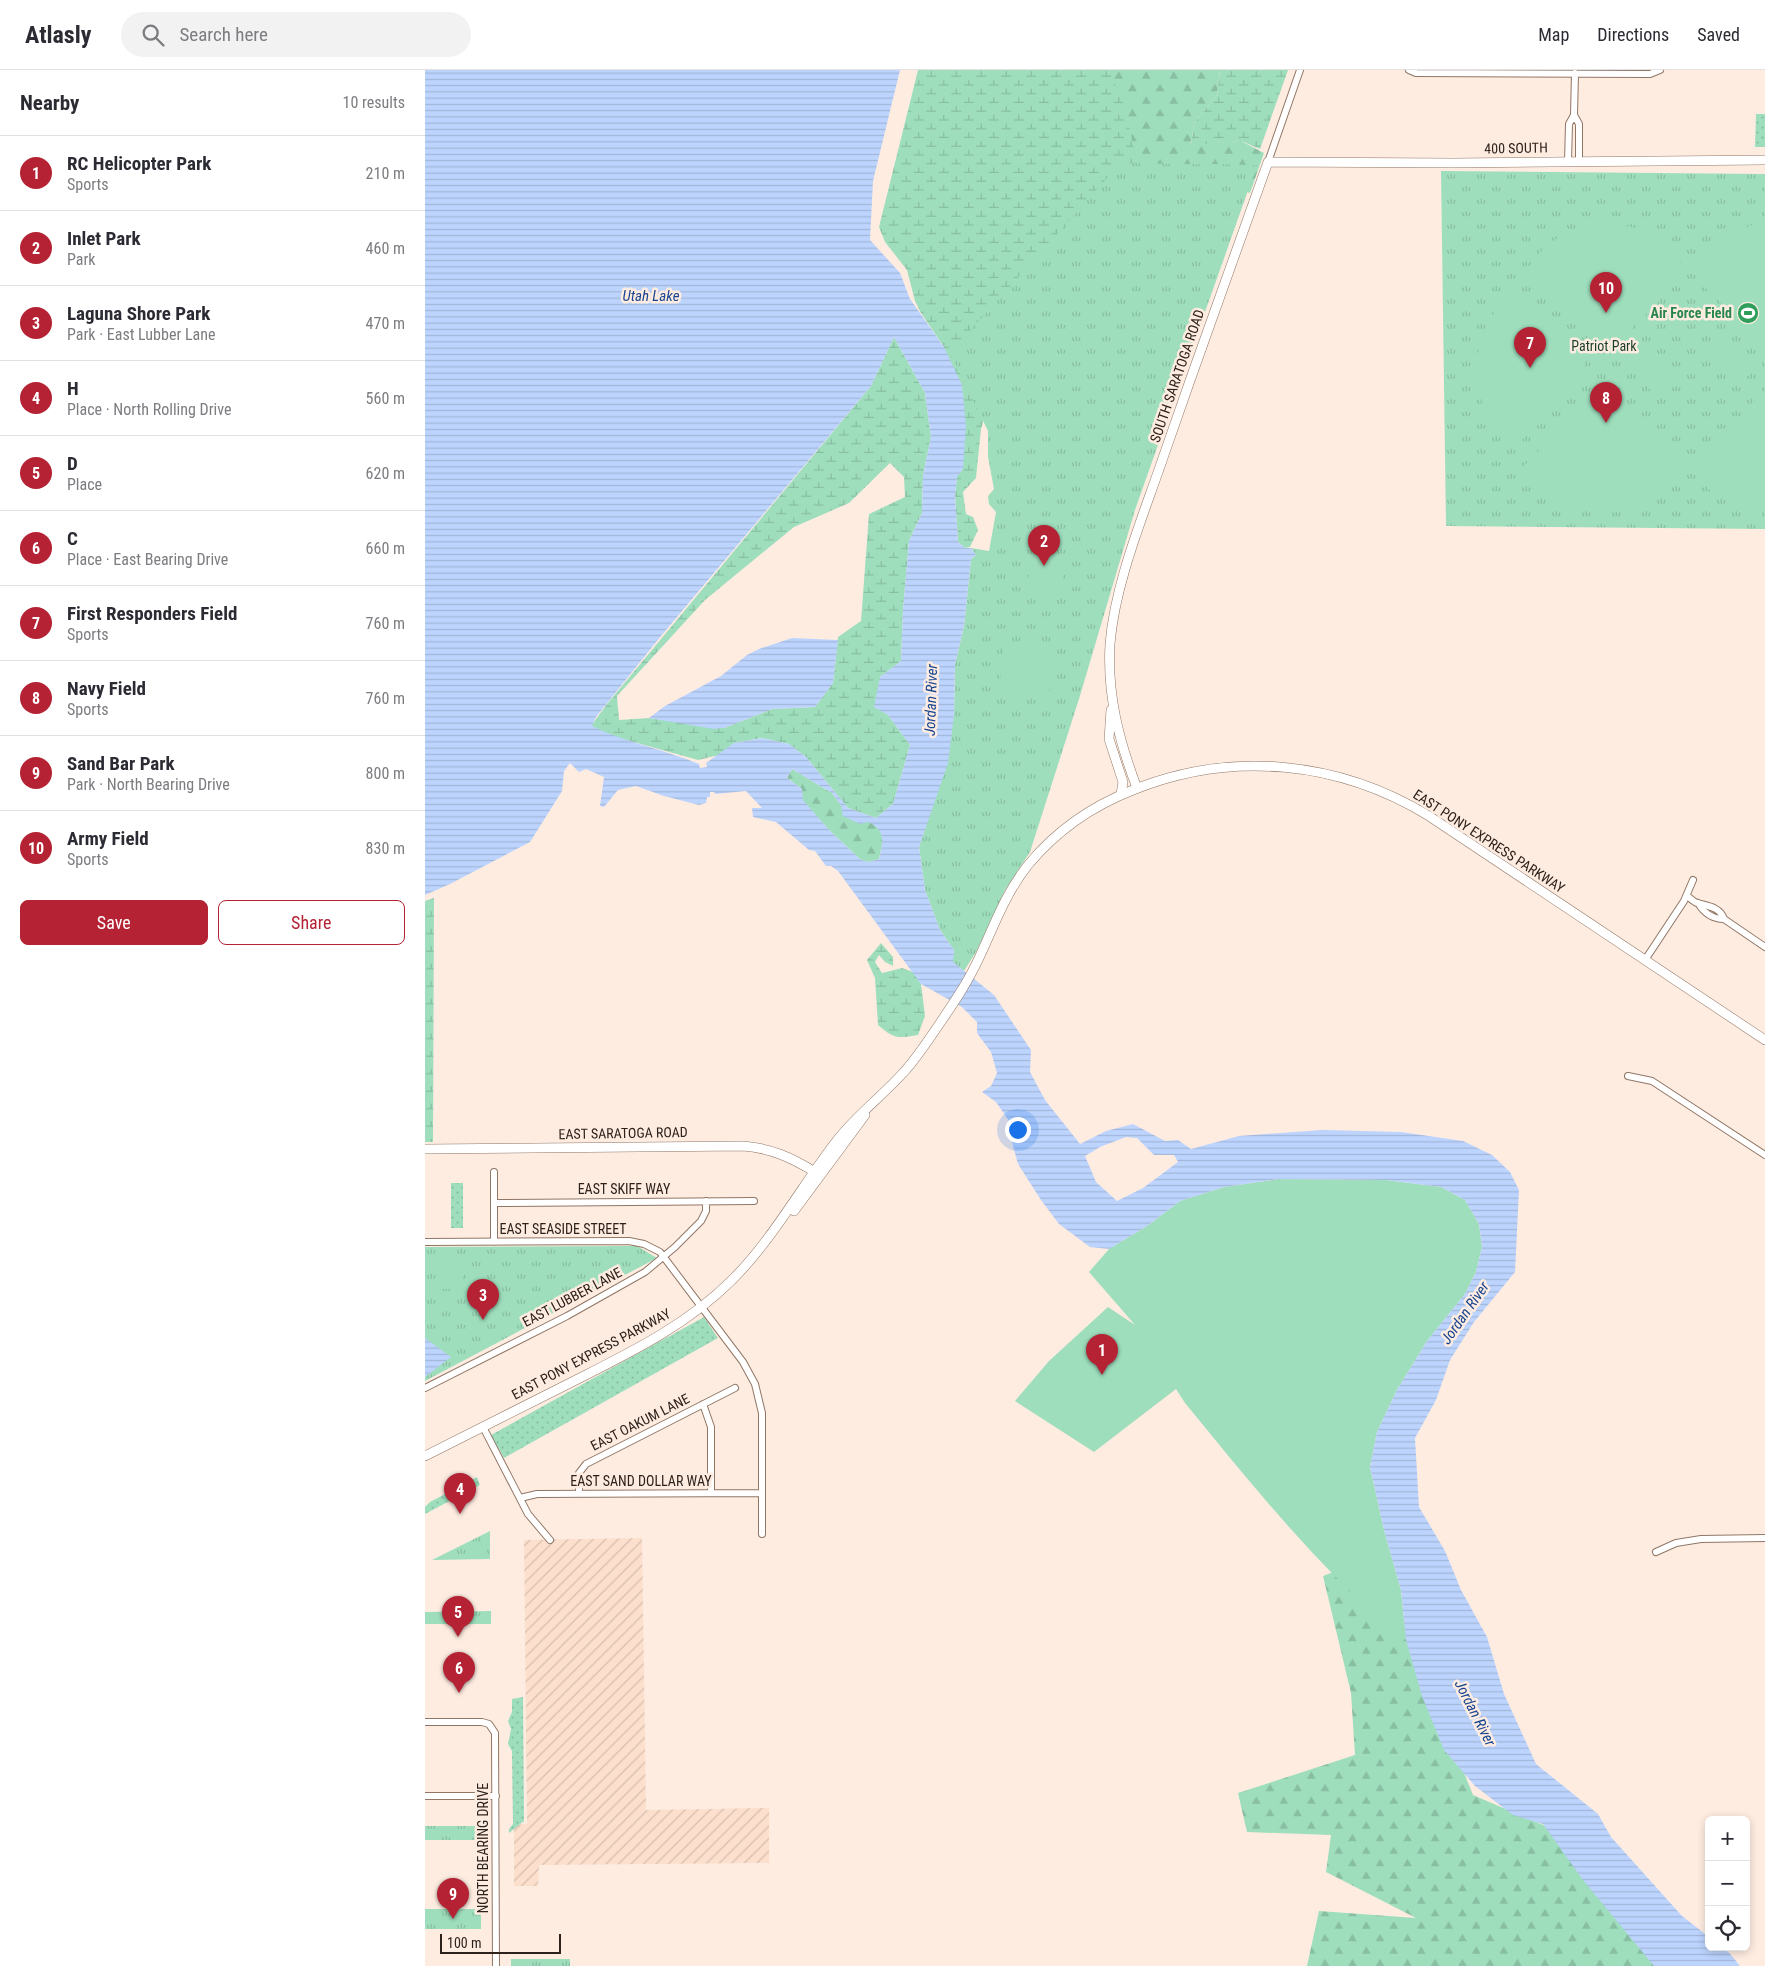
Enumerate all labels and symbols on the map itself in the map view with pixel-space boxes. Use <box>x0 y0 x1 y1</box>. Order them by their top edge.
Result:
street label: 400 SOUTH <box>1484 139 1548 157</box>
pin: 10 <box>1590 272 1622 313</box>
water label: Utah Lake <box>622 287 680 305</box>
sports icon: Air Force Field <box>1736 301 1760 325</box>
place label: Air Force Field <box>1651 305 1732 321</box>
street label: SOUTH SARATOGA ROAD <box>1147 307 1207 445</box>
pin: 7 <box>1514 327 1546 368</box>
park label: Patriot Park <box>1571 338 1637 354</box>
pin: 8 <box>1590 382 1622 423</box>
pin: 2 <box>1028 525 1060 566</box>
water label: Jordan River <box>921 663 941 736</box>
street label: EAST PONY EXPRESS PARKWAY <box>1410 786 1568 896</box>
your location <box>1005 1117 1031 1143</box>
street label: EAST SARATOGA ROAD <box>558 1124 688 1142</box>
street label: EAST SKIFF WAY <box>578 1181 671 1197</box>
street label: EAST SEASIDE STREET <box>499 1221 627 1237</box>
street label: EAST LUBBER LANE <box>520 1264 624 1330</box>
water label: Jordan River <box>1437 1278 1493 1348</box>
pin: 3 <box>467 1279 499 1320</box>
street label: EAST PONY EXPRESS PARKWAY <box>509 1305 674 1403</box>
pin: 1 <box>1086 1334 1118 1375</box>
street label: EAST OAKUM LANE <box>588 1390 692 1454</box>
pin: 4 <box>444 1473 476 1514</box>
street label: EAST SAND DOLLAR WAY <box>570 1473 712 1489</box>
pin: 5 <box>442 1596 474 1637</box>
pin: 6 <box>443 1652 475 1693</box>
water label: Jordan River <box>1451 1677 1500 1750</box>
street label: NORTH BEARING DRIVE <box>475 1783 491 1913</box>
pin: 9 <box>437 1878 469 1919</box>
scale bar <box>440 1931 561 1954</box>

